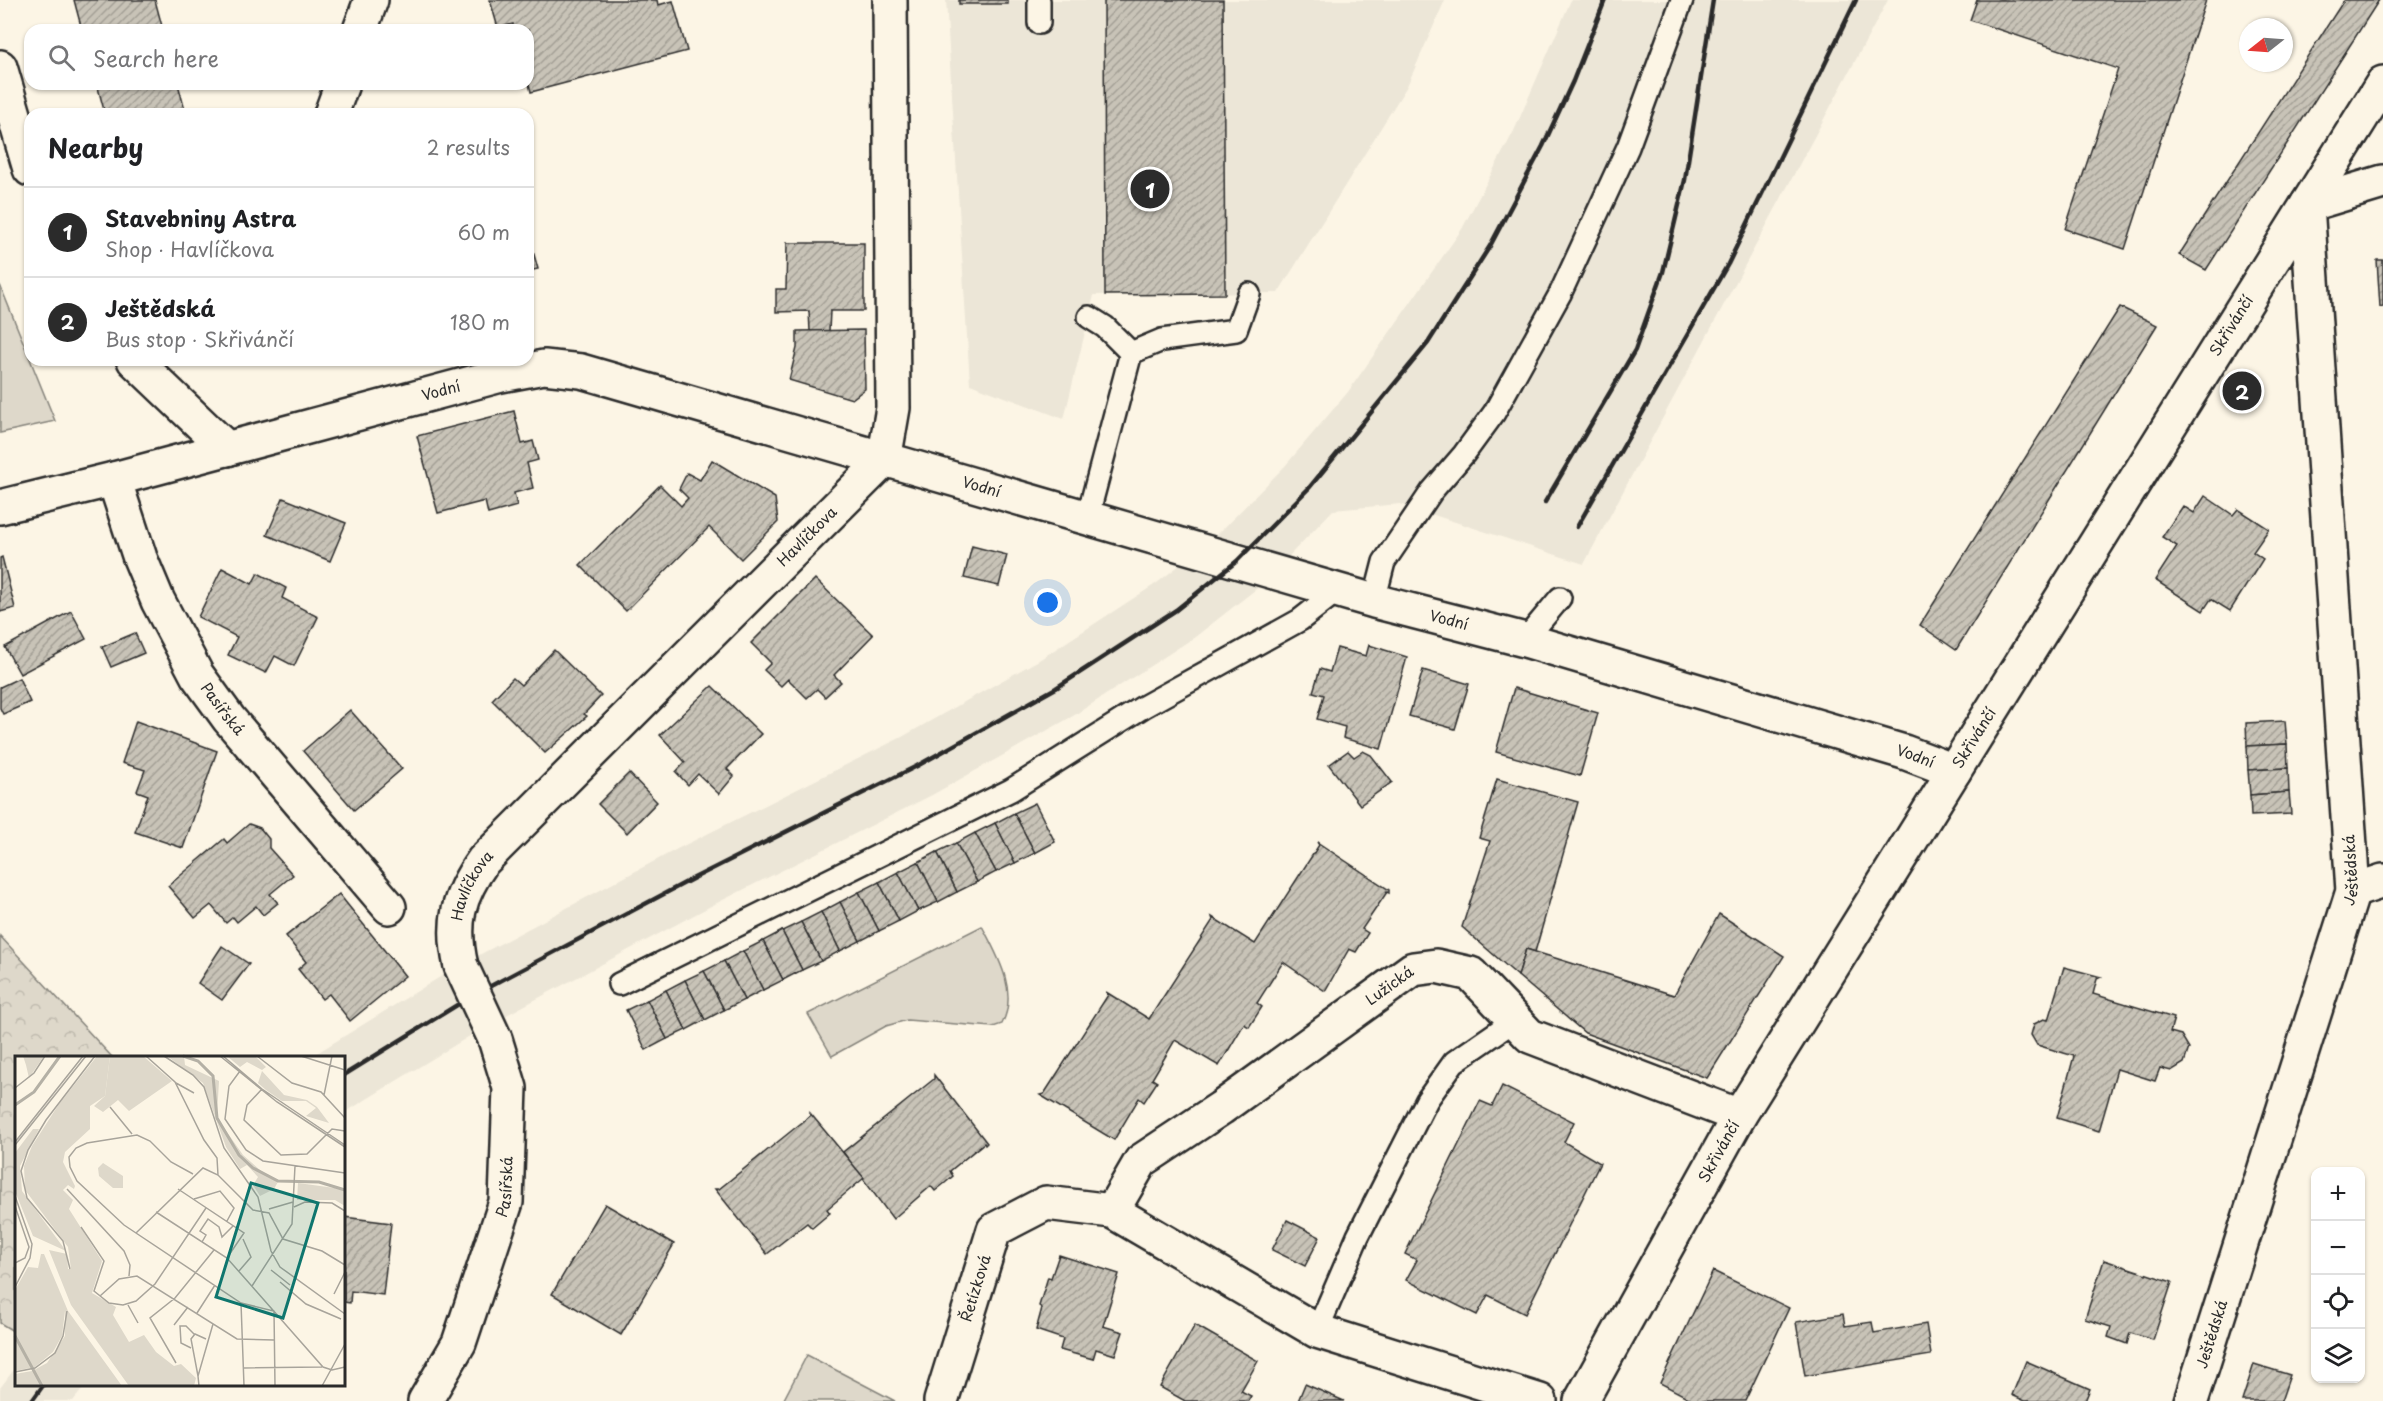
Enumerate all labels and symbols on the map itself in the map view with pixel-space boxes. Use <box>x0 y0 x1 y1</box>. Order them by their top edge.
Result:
north arrow <box>2239 18 2293 72</box>
pin: 1 <box>1130 166 1170 212</box>
street label: Skřivánčí <box>2203 290 2258 360</box>
pin: 2 <box>2222 368 2262 414</box>
street label: Vodní <box>419 373 463 406</box>
street label: Vodní <box>960 469 1005 502</box>
street label: Havlíčkova <box>771 500 842 571</box>
your location <box>1033 588 1062 617</box>
street label: Vodní <box>1427 603 1472 635</box>
street label: Pasířská <box>196 677 251 740</box>
street label: Skřivánčí <box>1946 702 2001 772</box>
street label: Vodní <box>1894 737 1939 773</box>
street label: Ještědská <box>2336 833 2363 908</box>
street label: Havlíčkova <box>444 843 498 922</box>
street label: Lužická <box>1360 959 1418 1010</box>
inset map <box>15 1056 345 1386</box>
street label: Skřivánčí <box>1691 1115 1745 1186</box>
street label: Pasířská <box>489 1155 518 1220</box>
street label: Řetízková <box>953 1251 996 1324</box>
street label: Ještědská <box>2189 1296 2233 1371</box>

